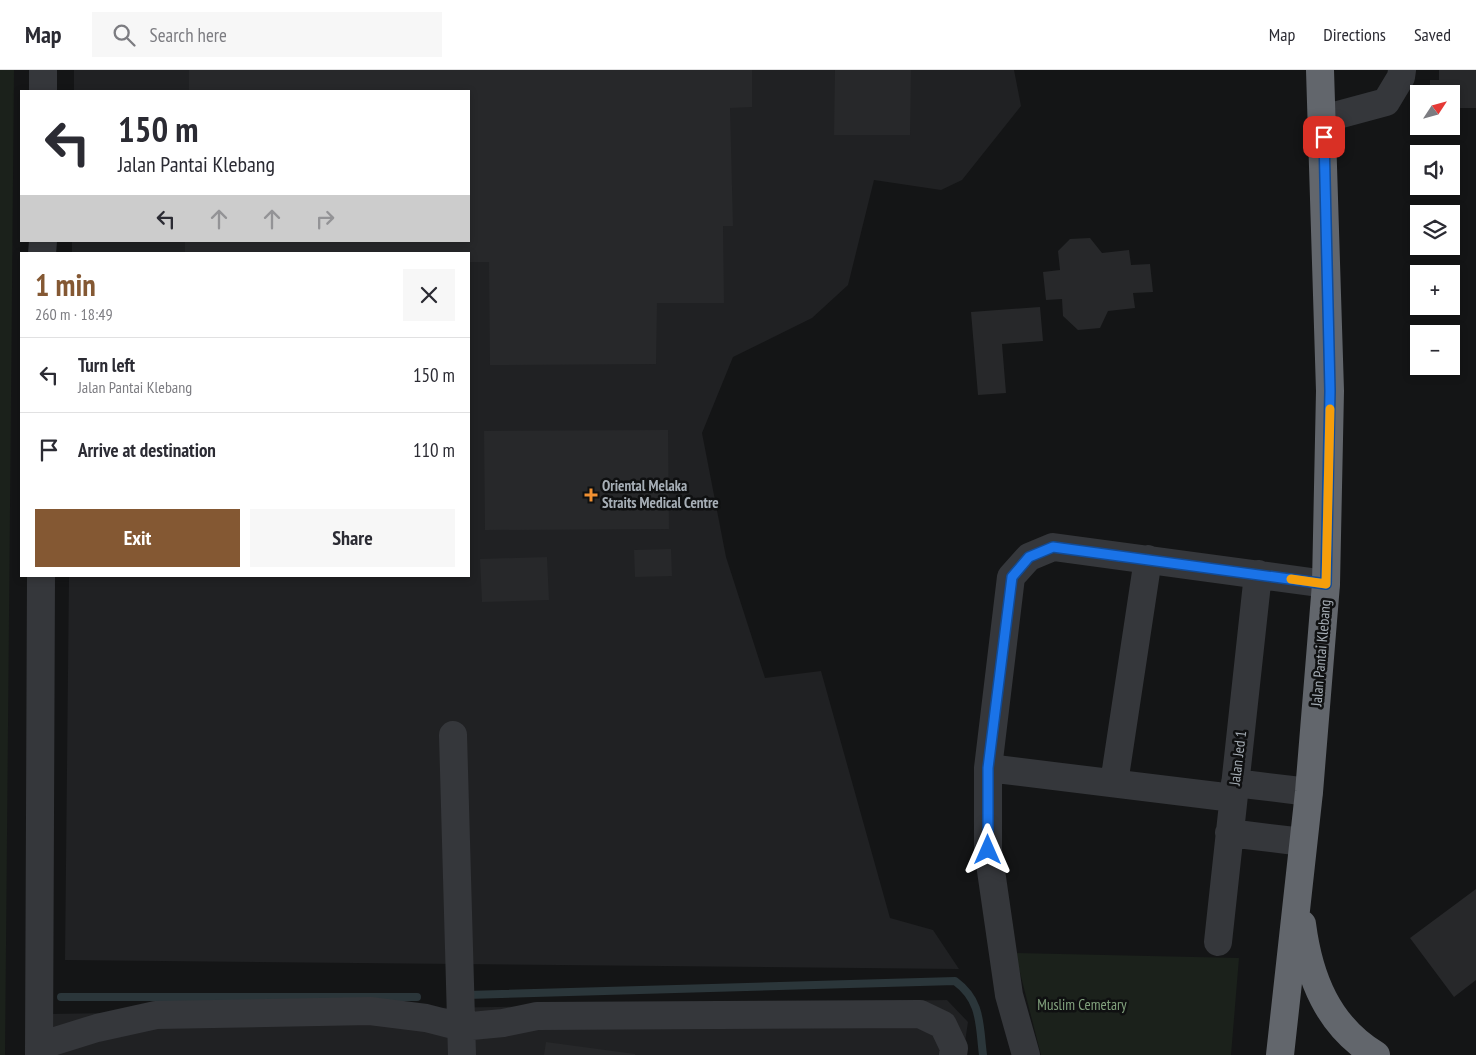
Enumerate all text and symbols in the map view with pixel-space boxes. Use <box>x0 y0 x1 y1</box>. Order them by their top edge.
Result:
search box <box>92 12 442 57</box>
text: Map <box>25 19 62 50</box>
icon: search <box>110 21 138 49</box>
text: Search here <box>150 23 227 47</box>
text: Map <box>1269 23 1295 46</box>
text: Directions <box>1323 23 1386 46</box>
text: Saved <box>1414 23 1451 46</box>
north arrow <box>1410 85 1460 135</box>
map controls <box>1410 85 1460 375</box>
text: 150 m <box>118 106 199 152</box>
icon: left <box>35 110 100 175</box>
pin <box>1303 116 1345 158</box>
icon: arrive <box>1310 123 1338 151</box>
button: sound <box>1410 145 1460 195</box>
text: Jalan Pantai Klebang <box>118 150 275 178</box>
icon: left <box>152 205 180 233</box>
icon: ahead <box>205 205 233 233</box>
icon: ahead <box>258 205 286 233</box>
icon: right <box>311 205 339 233</box>
button: layers <box>1410 205 1460 255</box>
text: 1 min <box>35 265 96 304</box>
button: + <box>1410 265 1460 315</box>
button: close <box>403 269 455 321</box>
text: 260 m · 18:49 <box>35 304 113 324</box>
button: − <box>1410 325 1460 375</box>
text: Turn left <box>78 353 135 377</box>
icon: left <box>35 361 63 389</box>
text: 150 m <box>413 363 455 387</box>
text: Jalan Pantai Klebang <box>78 377 192 397</box>
icon: arrive <box>35 436 63 464</box>
text: Arrive at destination <box>78 438 216 462</box>
text: 110 m <box>413 438 455 462</box>
place label: Oriental Melaka Straits Medical Centre <box>602 476 719 512</box>
marker: Oriental Melaka Straits Medical Centre <box>584 488 598 502</box>
button: Exit <box>35 509 240 567</box>
button: Share <box>250 509 455 567</box>
street label: Jalan Pantai Klebang <box>1306 599 1335 708</box>
street label: Jalan Jed 1 <box>1225 729 1250 787</box>
position arrow <box>961 823 1013 875</box>
park label: Muslim Cemetary <box>1037 995 1127 1014</box>

